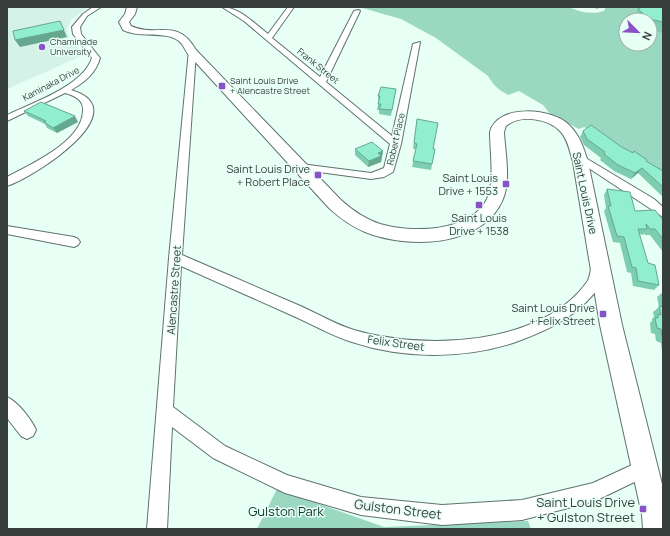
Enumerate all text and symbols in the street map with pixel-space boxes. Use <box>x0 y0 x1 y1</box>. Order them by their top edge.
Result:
north arrow <box>618 12 658 52</box>
text: N <box>639 30 656 43</box>
place label: Chaminade University <box>50 35 97 58</box>
marker: Chaminade University <box>37 42 47 52</box>
street label: Frank Street <box>295 45 342 87</box>
street label: Kaminaka Drive <box>20 63 82 104</box>
place label: Saint Louis Drive + Alencastre Street <box>230 74 311 97</box>
marker: Saint Louis Drive + Alencastre Street <box>217 81 227 91</box>
street label: Robert Place <box>383 112 408 166</box>
street label: Saint Louis Drive <box>569 150 602 236</box>
place label: Saint Louis Drive + Robert Place <box>226 161 311 189</box>
marker: Saint Louis Drive + Robert Place <box>313 170 323 180</box>
place label: Saint Louis Drive + 1553 <box>438 170 498 198</box>
marker: Saint Louis Drive + 1553 <box>501 179 511 189</box>
marker: Saint Louis Drive + 1538 <box>474 200 484 210</box>
place label: Saint Louis Drive + 1538 <box>449 210 509 238</box>
street label: Alencastre Street <box>163 245 184 335</box>
place label: Saint Louis Drive + Felix Street <box>511 300 596 328</box>
marker: Saint Louis Drive + Felix Street <box>598 309 608 319</box>
street label: Felix Street <box>367 331 425 354</box>
place label: Saint Louis Drive + Gulston Street <box>536 493 635 526</box>
street label: Gulston Street <box>353 495 443 523</box>
park label: Gulston Park <box>248 502 324 520</box>
marker: Saint Louis Drive + Gulston Street <box>638 504 648 514</box>

